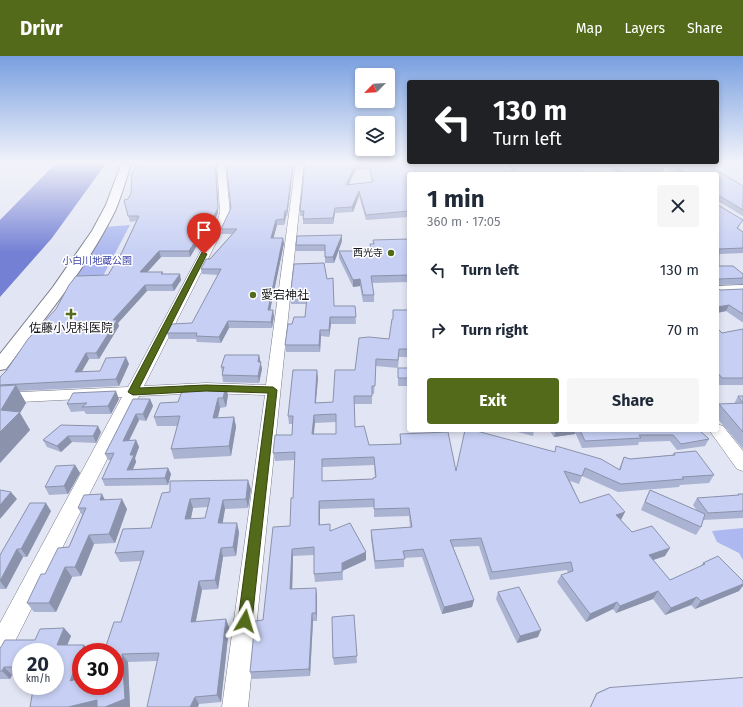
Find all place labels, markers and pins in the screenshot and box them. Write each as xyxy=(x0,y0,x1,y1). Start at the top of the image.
pin xyxy=(187,213,221,254)
place label: 西光寺 xyxy=(353,247,383,259)
marker: 西光寺 xyxy=(386,248,396,258)
place label: 愛宕神社 xyxy=(261,288,309,302)
marker: 愛宕神社 xyxy=(248,290,258,300)
marker: 佐藤小児科医院 xyxy=(65,308,77,320)
place label: 佐藤小児科医院 xyxy=(29,321,113,335)

